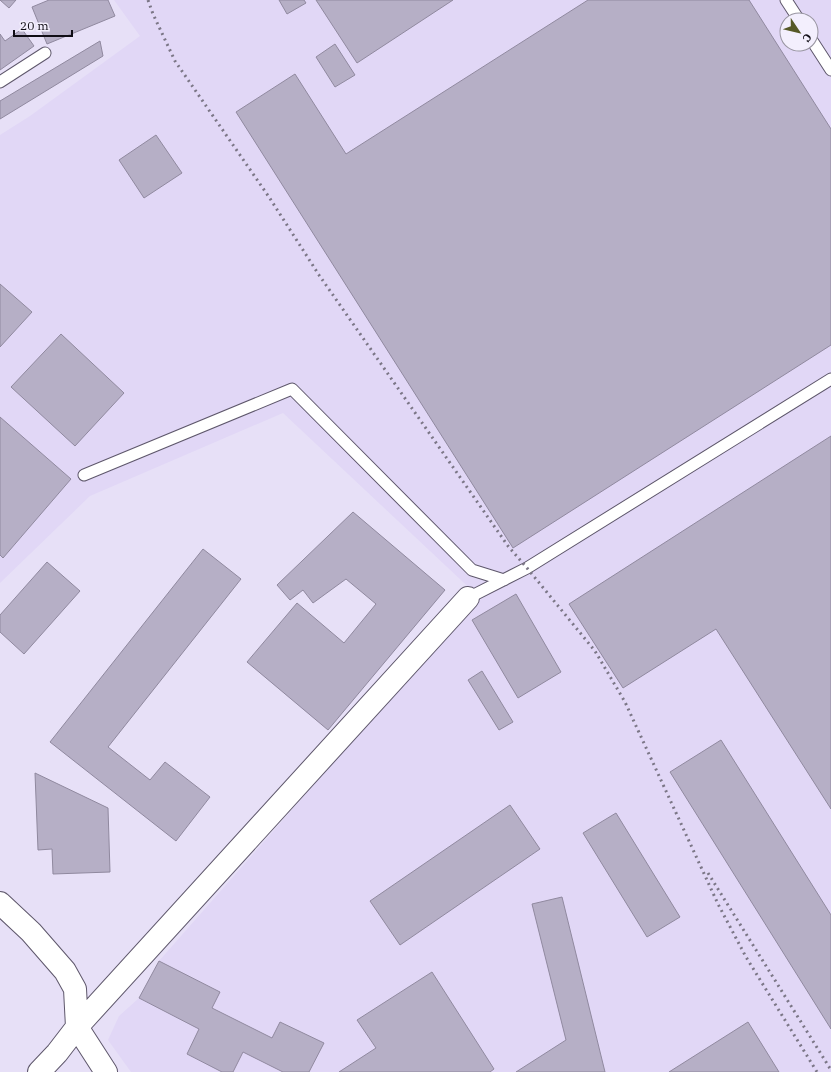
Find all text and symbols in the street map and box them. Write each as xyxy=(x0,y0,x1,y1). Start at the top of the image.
scale bar xyxy=(14,12,72,38)
north arrow xyxy=(779,12,819,52)
text: 20 m xyxy=(20,18,49,33)
text: С xyxy=(799,31,815,45)

